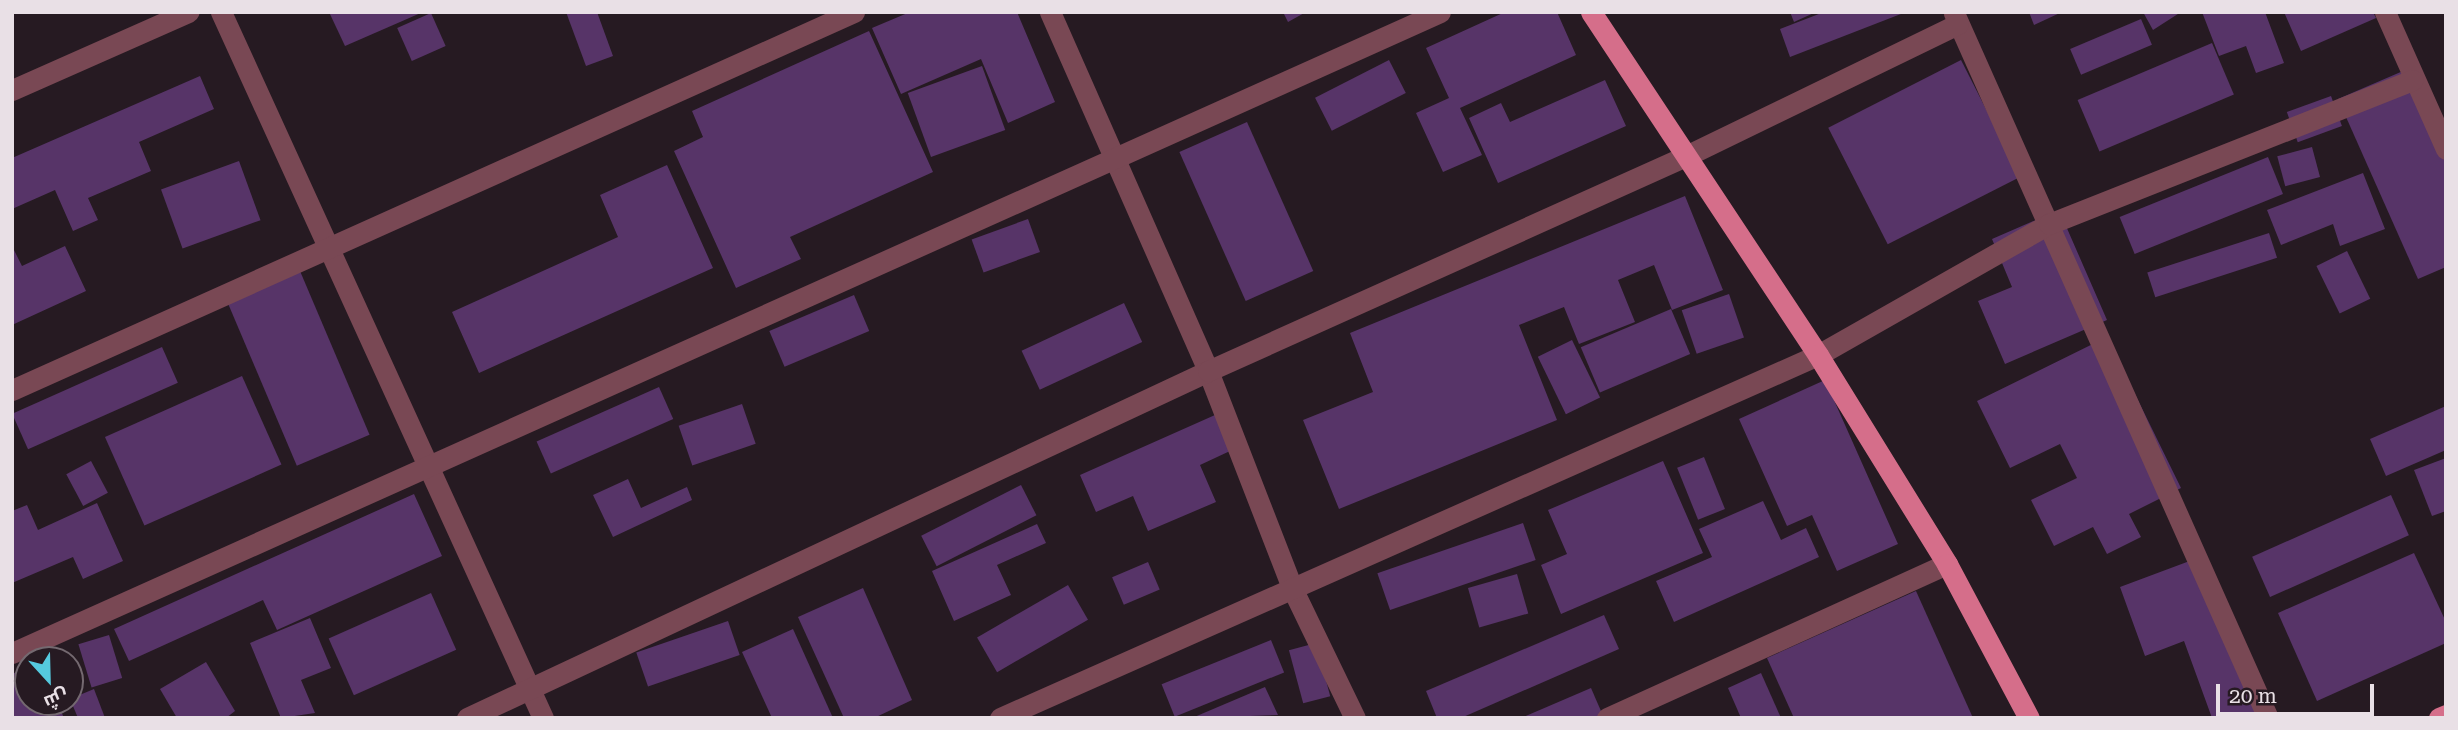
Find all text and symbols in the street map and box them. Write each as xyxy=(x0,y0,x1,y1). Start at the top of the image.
north arrow xyxy=(14,646,84,716)
scale bar xyxy=(2220,670,2378,714)
text: ش xyxy=(41,684,72,714)
text: 20 m xyxy=(2229,684,2277,708)

